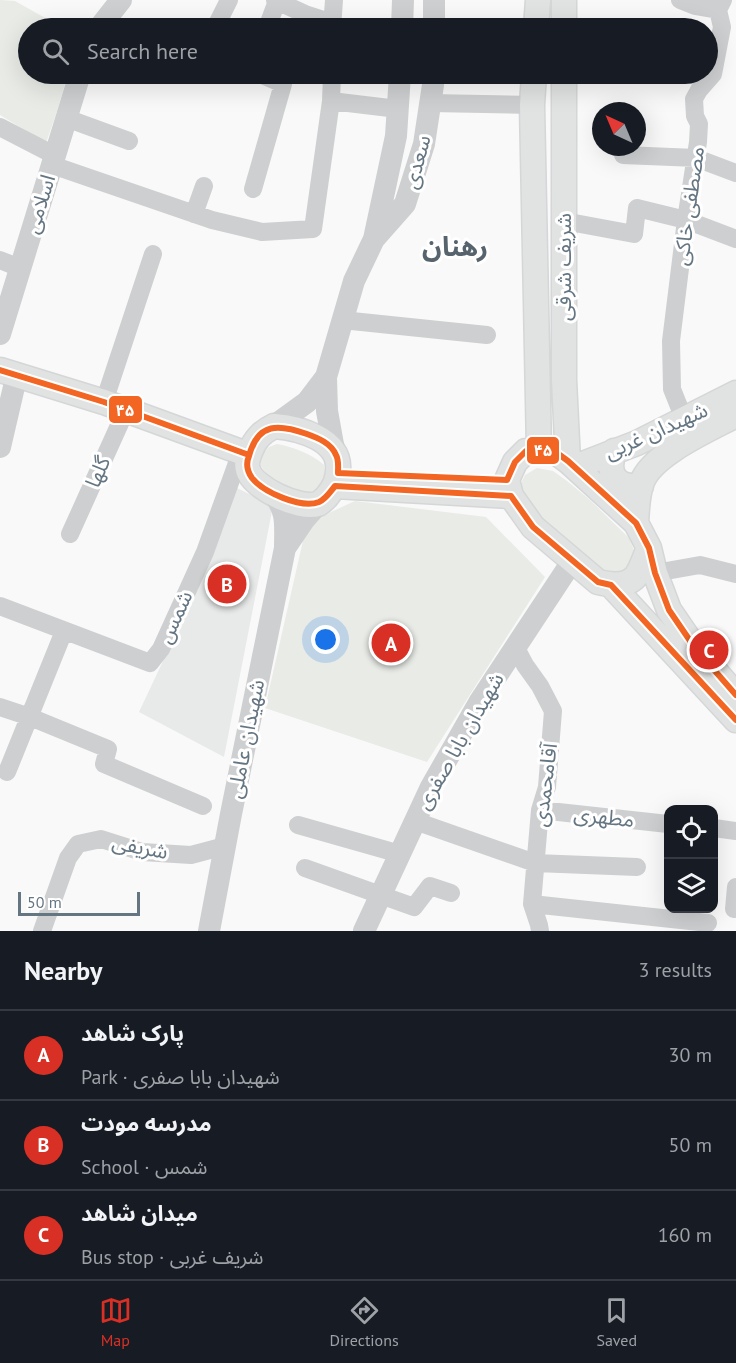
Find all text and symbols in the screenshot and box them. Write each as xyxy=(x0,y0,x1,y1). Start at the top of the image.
search box xyxy=(18,18,718,84)
icon: search xyxy=(39,35,72,68)
text: Search here xyxy=(87,37,198,65)
north arrow xyxy=(592,102,646,156)
street label: سعدی xyxy=(396,132,437,192)
street label: مصطفی خاکی xyxy=(667,145,710,267)
street label: اسلامی xyxy=(18,171,61,237)
street label: شریف شرقی xyxy=(550,213,577,321)
district label: رهنان xyxy=(422,229,488,263)
line badge: ۴۵ xyxy=(108,395,143,424)
street label: شهیدان غربی xyxy=(600,396,712,465)
text: ۴۵ xyxy=(116,400,134,420)
line badge: ۴۵ xyxy=(526,436,560,465)
text: ۴۵ xyxy=(534,440,552,460)
street label: گلها xyxy=(79,452,116,492)
pin: B xyxy=(208,562,246,606)
street label: شمس xyxy=(151,586,198,648)
pin: A xyxy=(372,620,410,666)
your location xyxy=(311,625,340,654)
pin: C xyxy=(690,628,728,672)
street label: شهیدان بابا صفری xyxy=(409,667,510,814)
street label: شهیدان عاملی xyxy=(221,677,270,801)
street label: آقامحمدی xyxy=(526,741,563,828)
street label: مطهری xyxy=(572,800,636,833)
map controls xyxy=(664,805,718,913)
button: locate xyxy=(664,805,718,859)
street label: شریفی xyxy=(110,828,170,865)
button: layers xyxy=(664,859,718,913)
scale bar xyxy=(18,889,140,916)
text: 50 m xyxy=(27,892,62,912)
text: Nearby xyxy=(24,954,102,987)
text: 3 results xyxy=(639,957,712,983)
text: پارک شاهد xyxy=(81,1019,184,1047)
text: A xyxy=(37,1042,50,1068)
text: 30 m xyxy=(669,1042,712,1068)
text: Park · شهیدان بابا صفری xyxy=(81,1064,280,1090)
text: مدرسه مودت xyxy=(81,1109,212,1137)
text: B xyxy=(38,1132,49,1158)
text: 50 m xyxy=(669,1132,712,1158)
text: School · شمس xyxy=(81,1154,208,1180)
text: میدان شاهد xyxy=(81,1199,198,1227)
text: C xyxy=(38,1222,49,1248)
text: 160 m xyxy=(658,1222,712,1248)
text: Bus stop · شریف غربی xyxy=(81,1244,264,1270)
tab: Map xyxy=(99,1294,132,1350)
tab: Directions xyxy=(330,1294,399,1350)
tab: Saved xyxy=(596,1294,637,1350)

